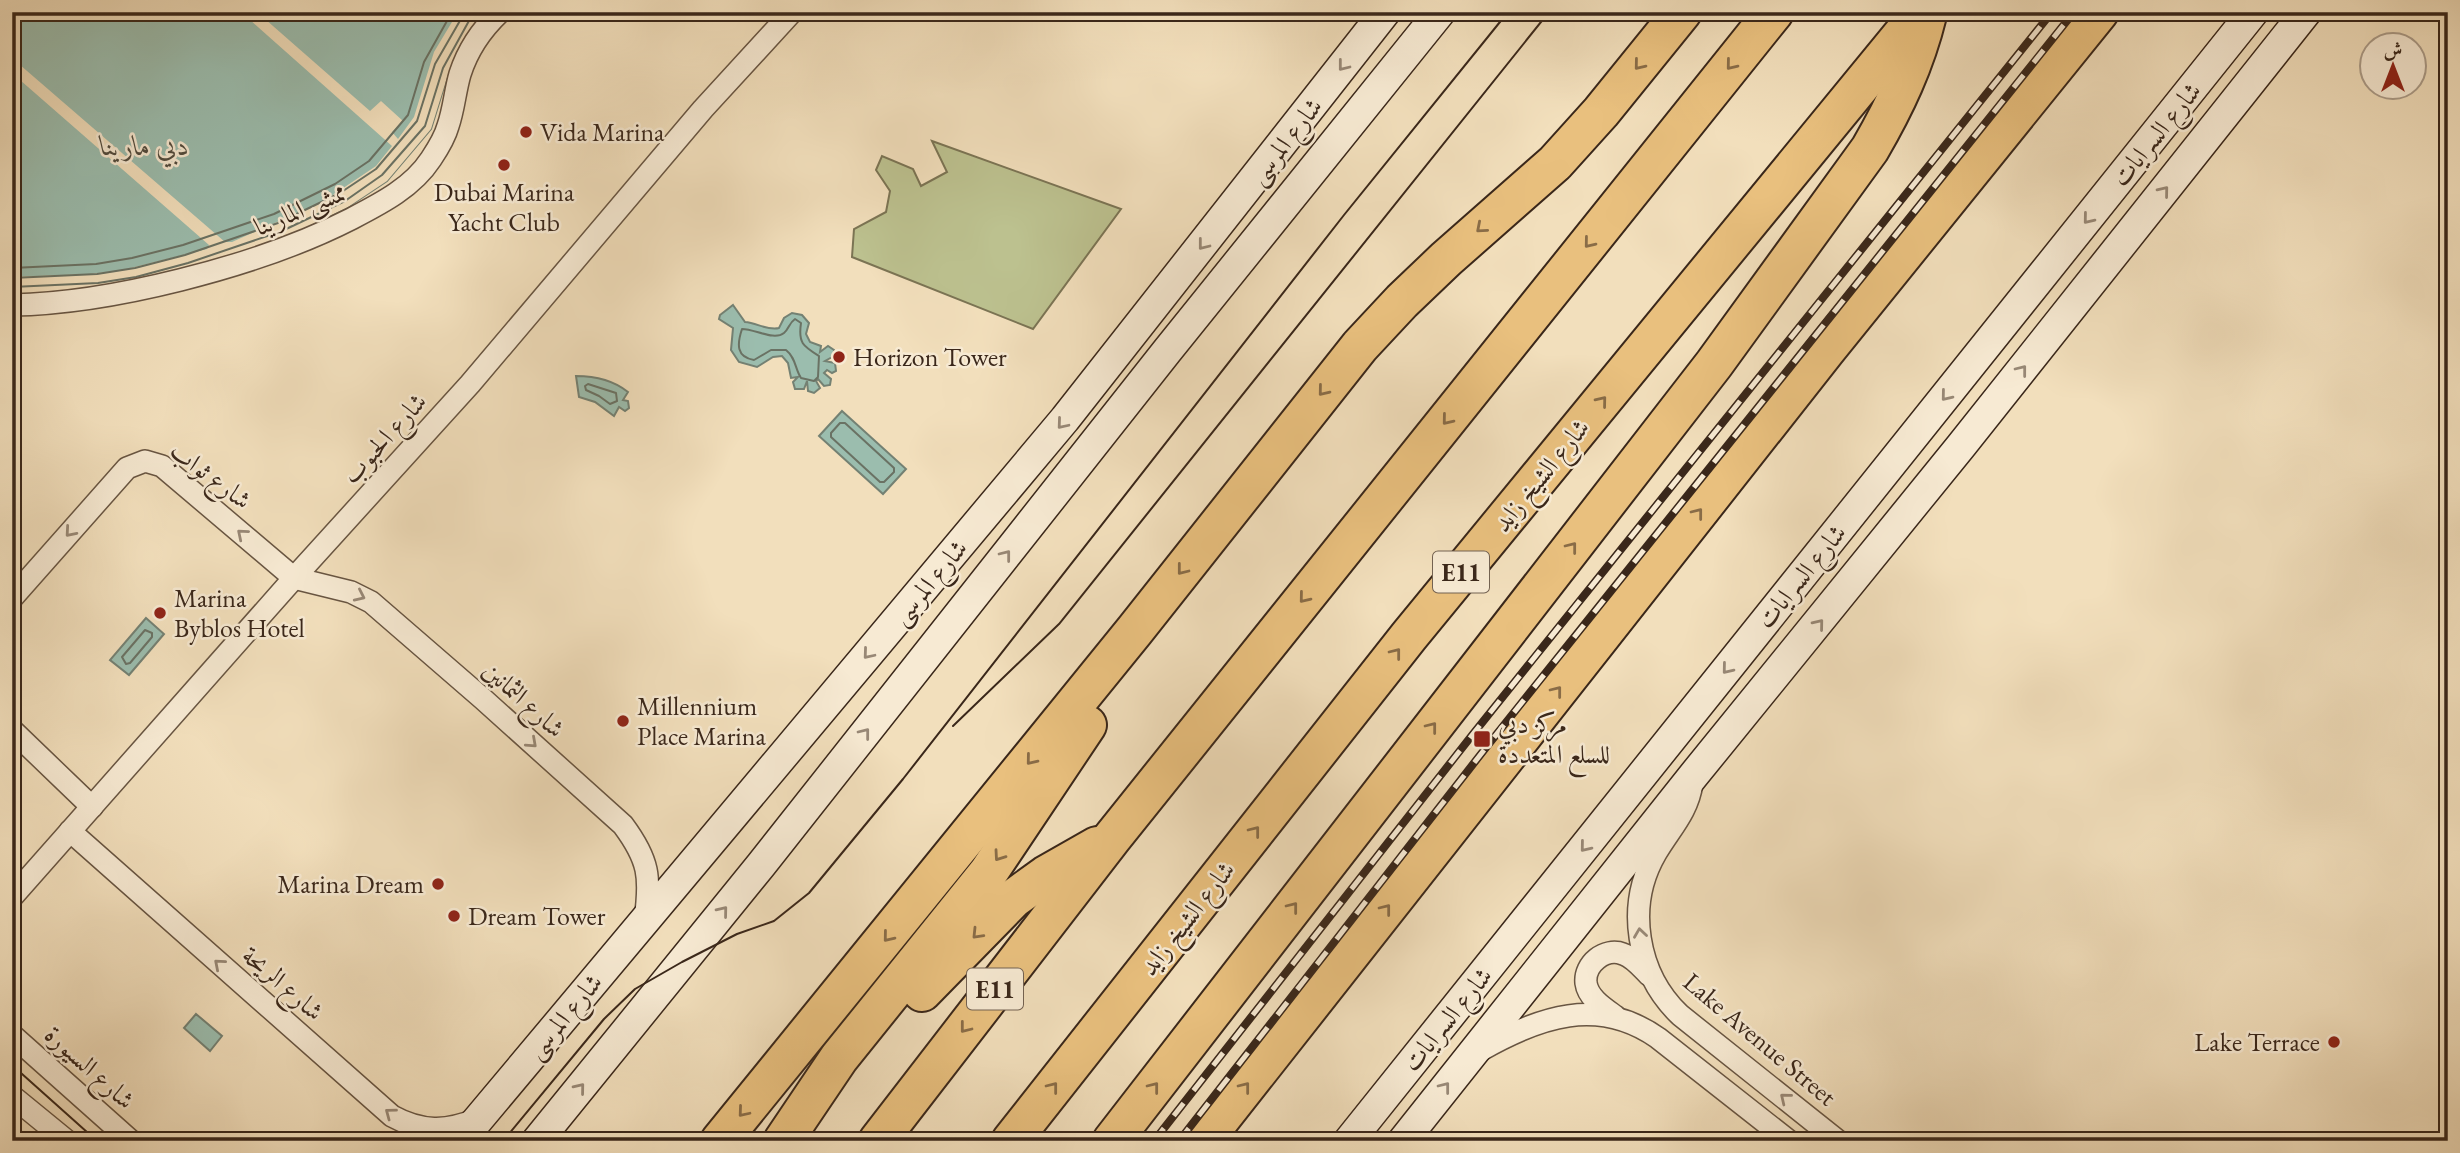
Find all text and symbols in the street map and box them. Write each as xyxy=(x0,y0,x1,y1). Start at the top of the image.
north arrow xyxy=(2358,32,2428,102)
text: ش xyxy=(2384,37,2402,62)
one-way arrow xyxy=(1635,57,1647,70)
one-way arrow xyxy=(1727,58,1740,70)
one-way arrow xyxy=(1339,59,1352,71)
street label: شارع السرايات xyxy=(2103,75,2213,197)
street label: شارع المرسى xyxy=(1240,90,1334,195)
place label: Vida Marina xyxy=(540,115,665,149)
marker: Vida Marina xyxy=(518,124,534,140)
water label: دبي مارينا xyxy=(98,127,189,168)
marker: Dubai Marina Yacht Club xyxy=(496,157,512,173)
street label: ممشى المارينا xyxy=(249,174,352,245)
place label: Dubai Marina Yacht Club xyxy=(434,175,575,239)
one-way arrow xyxy=(2155,187,2168,199)
one-way arrow xyxy=(2084,210,2096,223)
one-way arrow xyxy=(1476,220,1489,233)
one-way arrow xyxy=(1585,235,1597,248)
one-way arrow xyxy=(1199,237,1211,250)
place label: Horizon Tower xyxy=(853,340,1007,374)
marker: Horizon Tower xyxy=(831,349,847,365)
one-way arrow xyxy=(2014,365,2027,377)
one-way arrow xyxy=(1319,383,1331,396)
street label: شارع الحبوب xyxy=(334,385,438,494)
one-way arrow xyxy=(1941,389,1954,401)
one-way arrow xyxy=(1594,396,1606,409)
street label: شارع الشيخ زايد xyxy=(1485,411,1603,543)
one-way arrow xyxy=(1442,413,1455,425)
one-way arrow xyxy=(1057,416,1070,428)
street label: شارع ثواب xyxy=(160,433,259,521)
one-way arrow xyxy=(1690,508,1703,520)
street label: شارع السرايات xyxy=(1748,517,1858,639)
one-way arrow xyxy=(66,524,79,537)
one-way arrow xyxy=(237,530,250,542)
street label: شارع المرسى xyxy=(883,532,979,635)
one-way arrow xyxy=(1563,542,1576,555)
one-way arrow xyxy=(998,550,1011,562)
road number: E11 xyxy=(1433,552,1489,592)
one-way arrow xyxy=(1178,563,1191,575)
place label: Marina Byblos Hotel xyxy=(174,581,305,645)
one-way arrow xyxy=(353,588,365,602)
one-way arrow xyxy=(1300,590,1313,602)
marker: Marina Byblos Hotel xyxy=(152,605,168,621)
one-way arrow xyxy=(1810,619,1823,631)
one-way arrow xyxy=(864,646,876,659)
one-way arrow xyxy=(1387,648,1400,660)
street label: شارع الثمانين xyxy=(472,653,572,749)
one-way arrow xyxy=(1722,662,1735,674)
one-way arrow xyxy=(1549,687,1562,699)
place label: Millennium Place Marina xyxy=(637,689,766,753)
place label: مركز دبي للسلع المتعددة xyxy=(1498,707,1610,778)
marker: Millennium Place Marina xyxy=(615,713,631,729)
one-way arrow xyxy=(1424,722,1437,735)
one-way arrow xyxy=(857,729,870,741)
marker: مركز دبي للسلع المتعددة xyxy=(1472,729,1492,749)
one-way arrow xyxy=(524,735,537,748)
one-way arrow xyxy=(1026,752,1039,764)
one-way arrow xyxy=(1246,827,1259,839)
one-way arrow xyxy=(1580,839,1593,851)
one-way arrow xyxy=(995,848,1007,861)
street label: شارع الشيخ زايد xyxy=(1132,854,1248,987)
place label: Marina Dream xyxy=(277,867,424,901)
marker: Marina Dream xyxy=(430,876,446,892)
place label: Dream Tower xyxy=(468,899,606,933)
one-way arrow xyxy=(1285,902,1298,915)
one-way arrow xyxy=(1378,904,1391,916)
one-way arrow xyxy=(715,907,728,919)
marker: Dream Tower xyxy=(446,908,462,924)
one-way arrow xyxy=(973,926,986,939)
one-way arrow xyxy=(1633,927,1648,939)
one-way arrow xyxy=(883,929,896,941)
street label: شارع الريحة xyxy=(232,938,331,1032)
one-way arrow xyxy=(214,960,227,972)
street label: شارع السرايات xyxy=(1394,960,1504,1082)
street label: Lake Avenue Street xyxy=(1676,965,1844,1113)
street label: شارع المرسى xyxy=(518,966,614,1069)
road number: E11 xyxy=(967,968,1023,1009)
street label: شارع السيورة xyxy=(34,1017,142,1120)
one-way arrow xyxy=(961,1020,974,1032)
place label: Lake Terrace xyxy=(2194,1025,2320,1059)
marker: Lake Terrace xyxy=(2326,1034,2342,1050)
one-way arrow xyxy=(1145,1082,1158,1094)
one-way arrow xyxy=(1437,1082,1450,1095)
one-way arrow xyxy=(572,1083,584,1096)
one-way arrow xyxy=(1045,1083,1058,1095)
one-way arrow xyxy=(1237,1083,1250,1095)
one-way arrow xyxy=(1780,1094,1793,1107)
one-way arrow xyxy=(739,1104,751,1117)
one-way arrow xyxy=(386,1108,398,1121)

